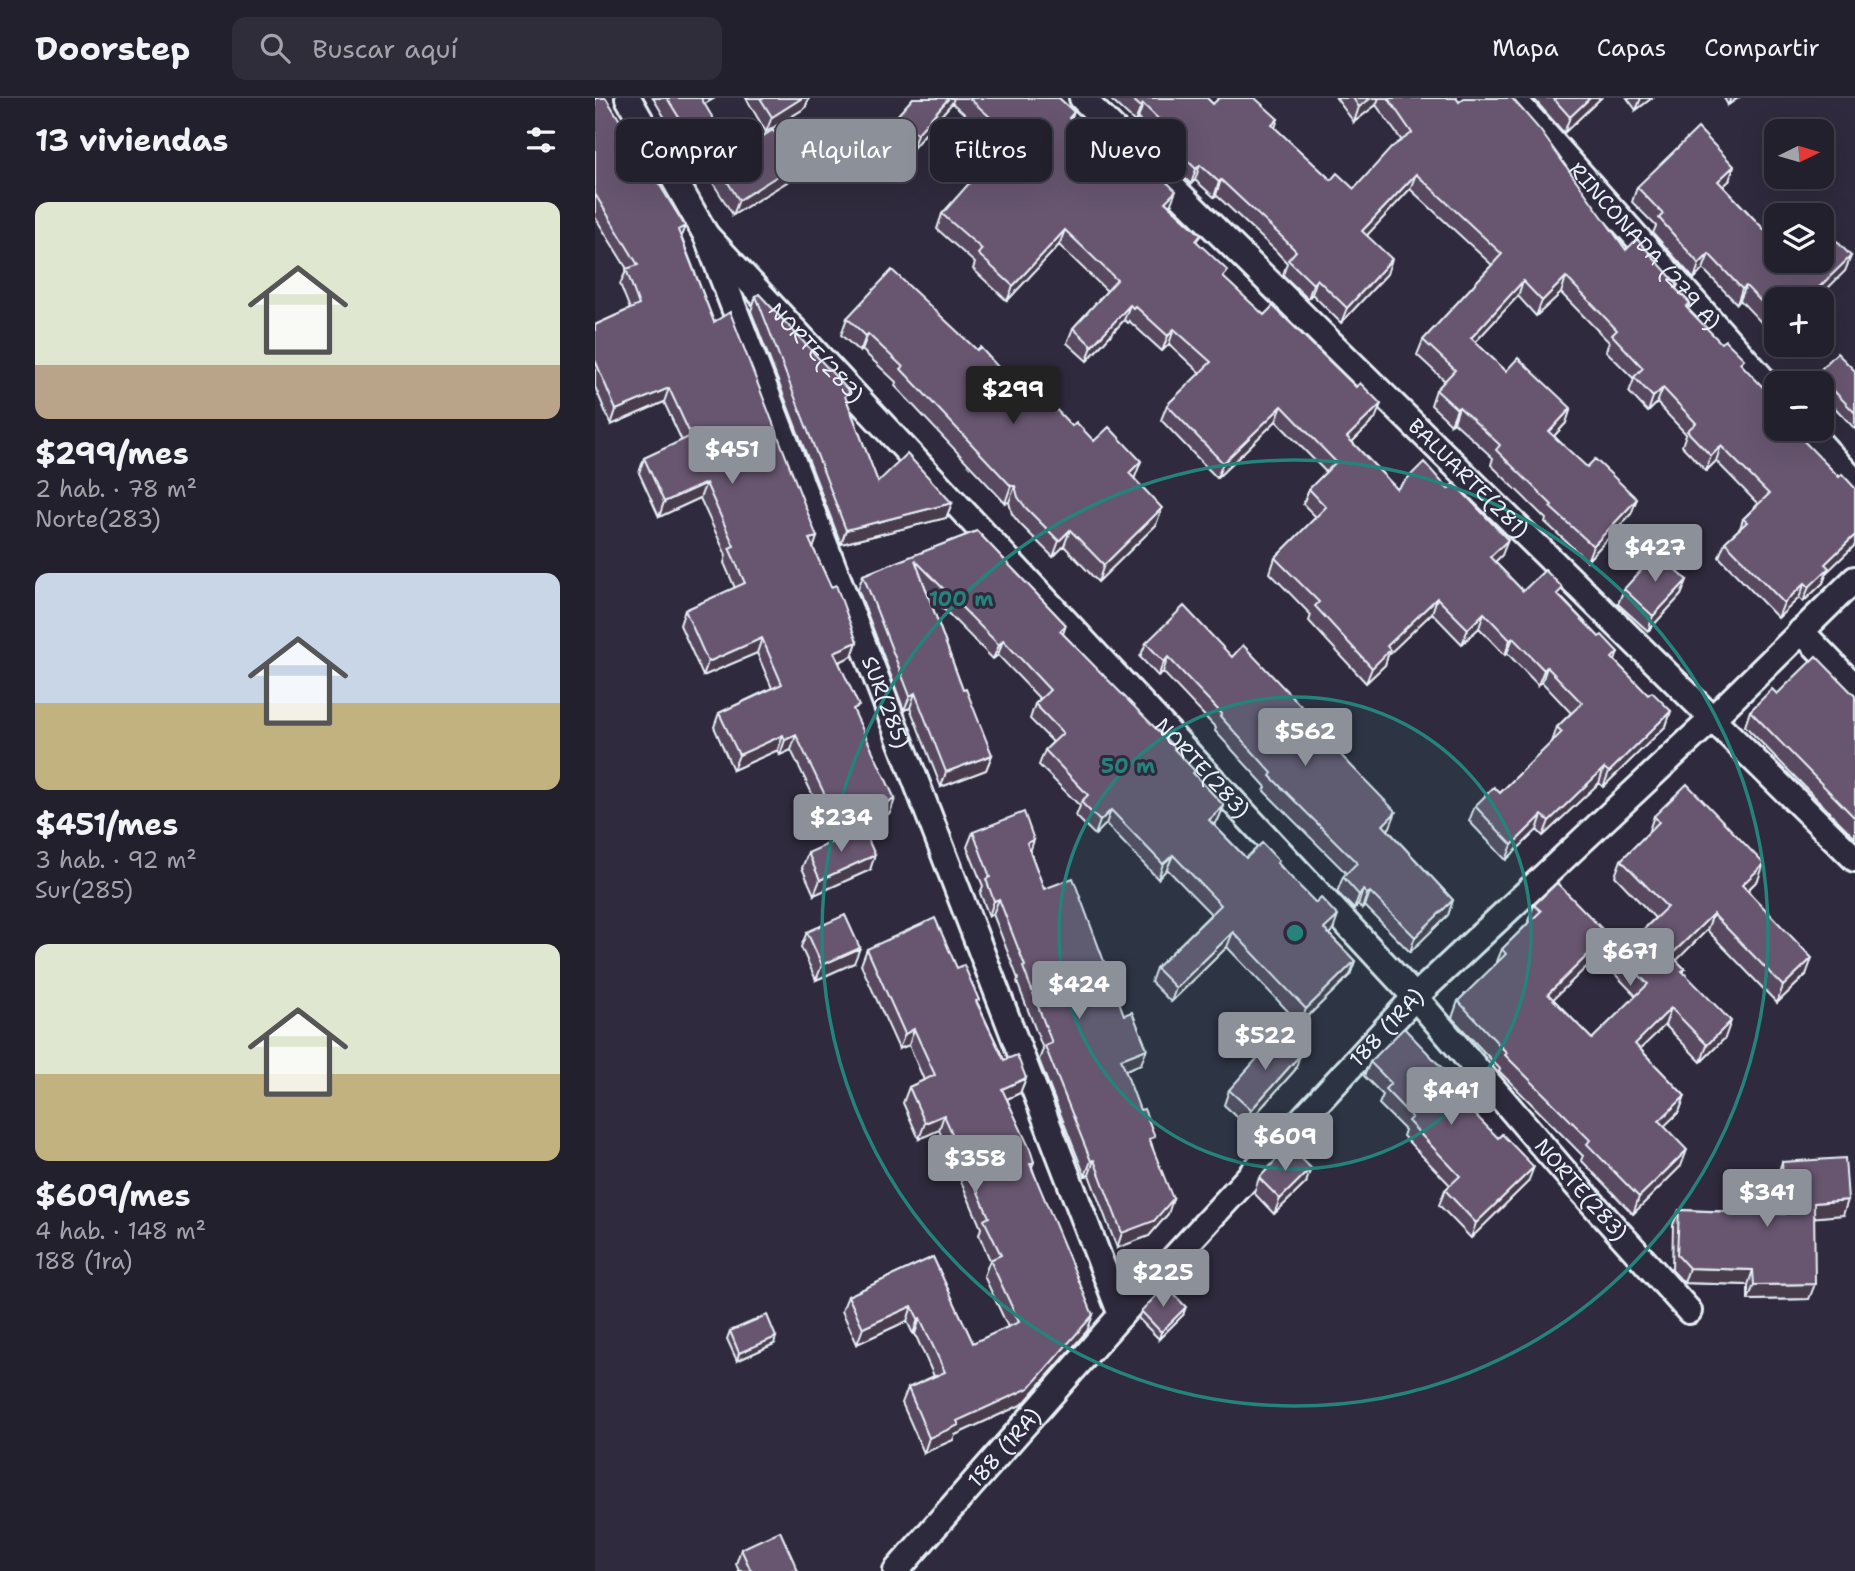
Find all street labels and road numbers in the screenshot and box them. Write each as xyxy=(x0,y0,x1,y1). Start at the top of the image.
street label: RINCONADA (279 A) xyxy=(1563,156,1726,336)
street label: NORTE(283) xyxy=(762,297,869,409)
street label: BALUARTE(281) xyxy=(1402,412,1535,544)
street label: SUR(285) xyxy=(855,652,916,752)
street label: NORTE(283) xyxy=(1148,712,1256,824)
street label: 188 (1RA) xyxy=(1343,982,1430,1073)
street label: NORTE(283) xyxy=(1528,1133,1633,1247)
street label: 188 (1RA) xyxy=(962,1402,1047,1494)

